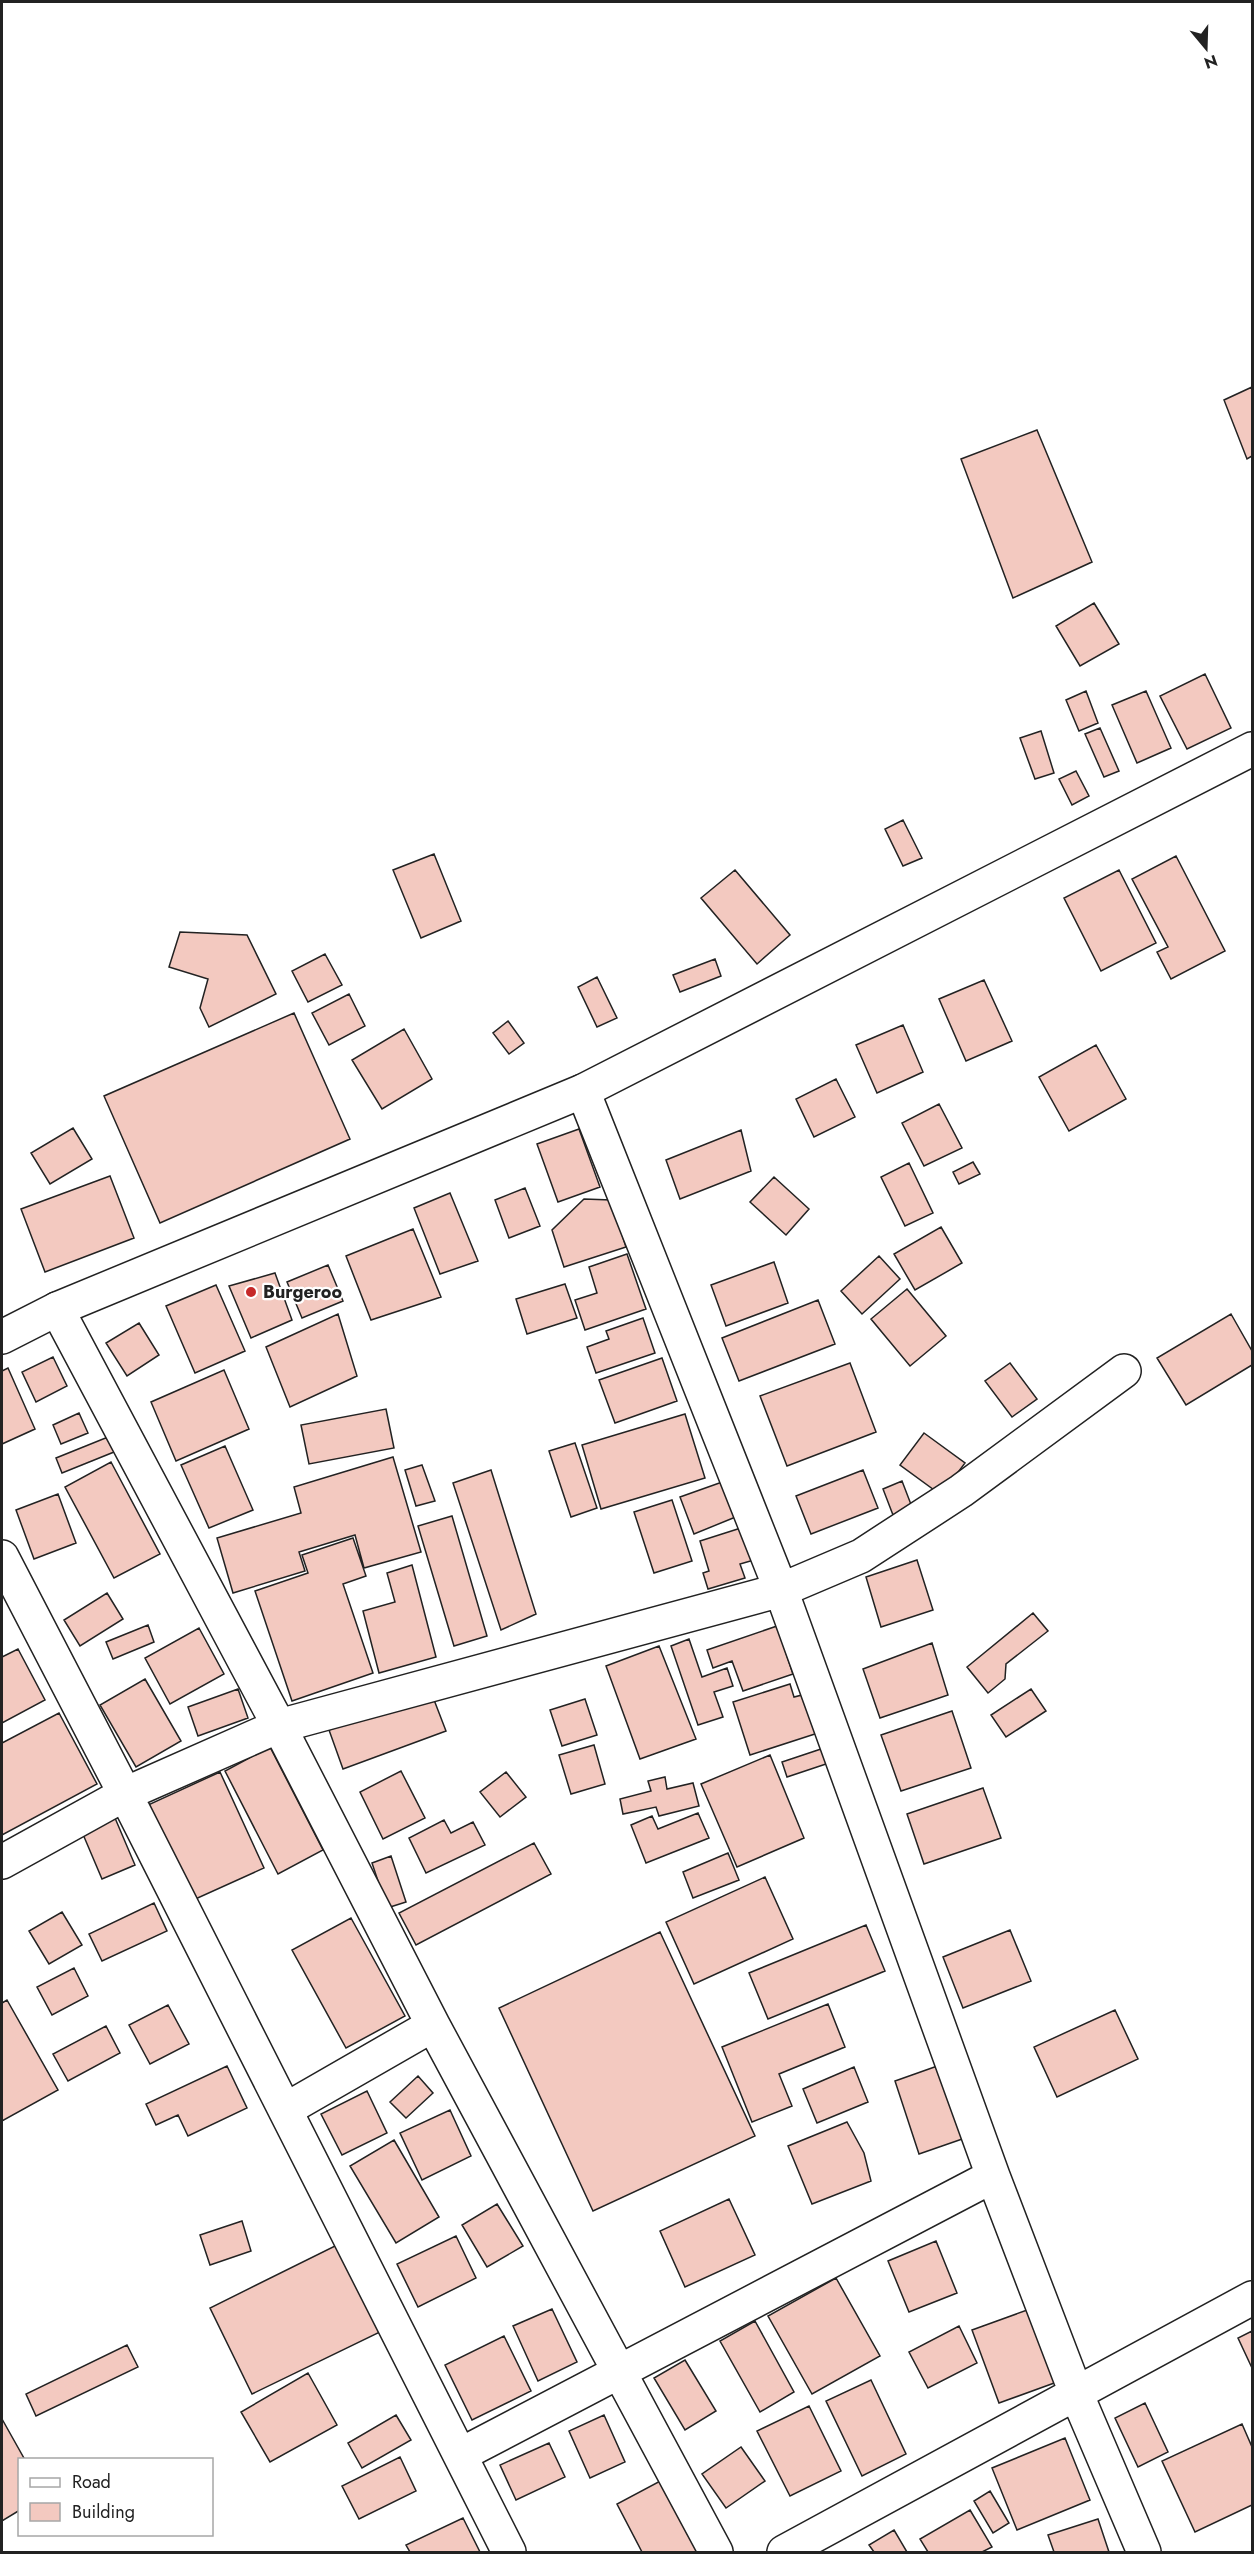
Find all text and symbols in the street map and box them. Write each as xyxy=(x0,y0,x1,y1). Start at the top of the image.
north arrow xyxy=(1176,18,1236,78)
text: N xyxy=(1201,49,1220,75)
place label: Burgeroo xyxy=(263,1279,342,1305)
marker: Burgeroo xyxy=(244,1285,258,1299)
legend xyxy=(18,2458,213,2536)
text: Road xyxy=(72,2469,111,2495)
text: Building xyxy=(72,2499,135,2525)

